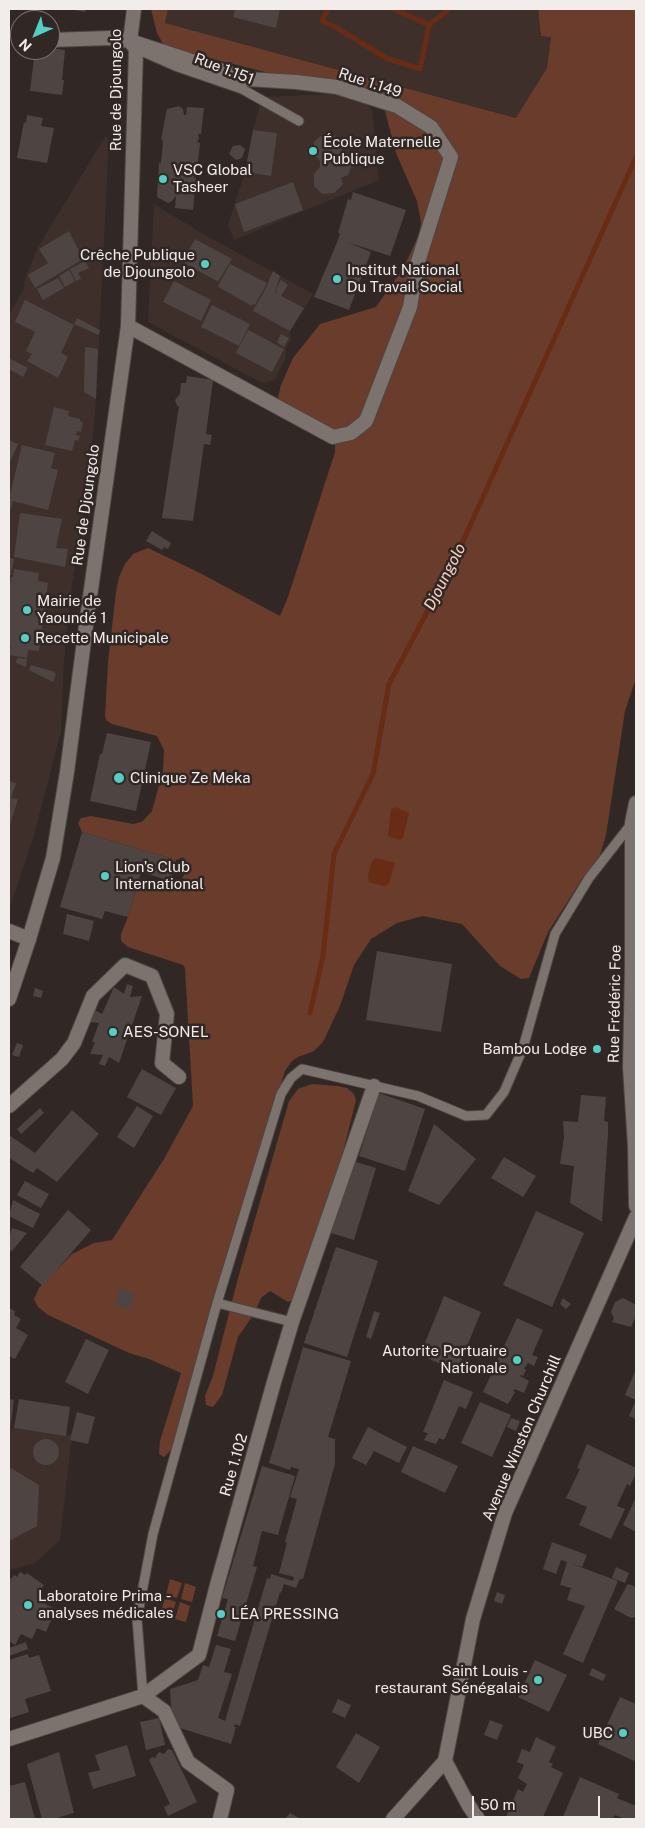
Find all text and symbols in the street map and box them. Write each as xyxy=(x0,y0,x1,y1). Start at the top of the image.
north arrow xyxy=(10,10,60,60)
street label: Rue de Djoungolo xyxy=(107,29,125,151)
text: N xyxy=(16,36,35,55)
street label: Rue 1.151 xyxy=(192,49,256,89)
street label: Rue 1.149 xyxy=(336,64,404,102)
place label: École Maternelle Publique xyxy=(323,133,440,168)
marker: École Maternelle Publique xyxy=(307,145,319,157)
place label: VSC Global Tasheer xyxy=(173,161,252,196)
marker: VSC Global Tasheer xyxy=(157,173,169,185)
place label: Crêche Publique de Djoungolo xyxy=(80,246,195,281)
marker: Crêche Publique de Djoungolo xyxy=(199,258,211,270)
place label: Institut National Du Travail Social xyxy=(347,261,463,296)
marker: Institut National Du Travail Social xyxy=(331,273,343,285)
street label: Rue de Djoungolo xyxy=(69,443,103,567)
water label: Djoungolo xyxy=(420,540,470,614)
place label: Mairie de Yaoundé 1 xyxy=(37,592,107,627)
marker: Mairie de Yaoundé 1 xyxy=(21,604,33,616)
place label: Recette Municipale xyxy=(35,629,169,647)
marker: Recette Municipale xyxy=(19,632,31,644)
place label: Clinique Ze Meka xyxy=(130,769,250,787)
marker: Clinique Ze Meka xyxy=(112,771,126,785)
place label: Lion's Club International xyxy=(115,858,204,893)
marker: Lion's Club International xyxy=(99,870,111,882)
street label: Rue Frédéric Foe xyxy=(605,945,625,1063)
place label: AES-SONEL xyxy=(123,1023,209,1041)
marker: AES-SONEL xyxy=(107,1026,119,1038)
place label: Bambou Lodge xyxy=(483,1040,587,1058)
marker: Bambou Lodge xyxy=(591,1043,603,1055)
place label: Autorite Portuaire Nationale xyxy=(382,1342,507,1377)
street label: Avenue Winston Churchill xyxy=(479,1352,565,1524)
marker: Autorite Portuaire Nationale xyxy=(511,1354,523,1366)
street label: Rue 1.102 xyxy=(216,1431,252,1499)
place label: Laboratoire Prima - analyses médicales xyxy=(38,1587,173,1622)
marker: Laboratoire Prima - analyses médicales xyxy=(22,1599,34,1611)
place label: LÉA PRESSING xyxy=(231,1605,339,1623)
marker: LÉA PRESSING xyxy=(215,1608,227,1620)
place label: Saint Louis - restaurant Sénégalais xyxy=(375,1662,528,1697)
marker: Saint Louis - restaurant Sénégalais xyxy=(532,1674,544,1686)
place label: UBC xyxy=(582,1724,613,1742)
marker: UBC xyxy=(617,1727,629,1739)
scale bar xyxy=(475,1786,602,1818)
text: 50 m xyxy=(480,1796,515,1813)

